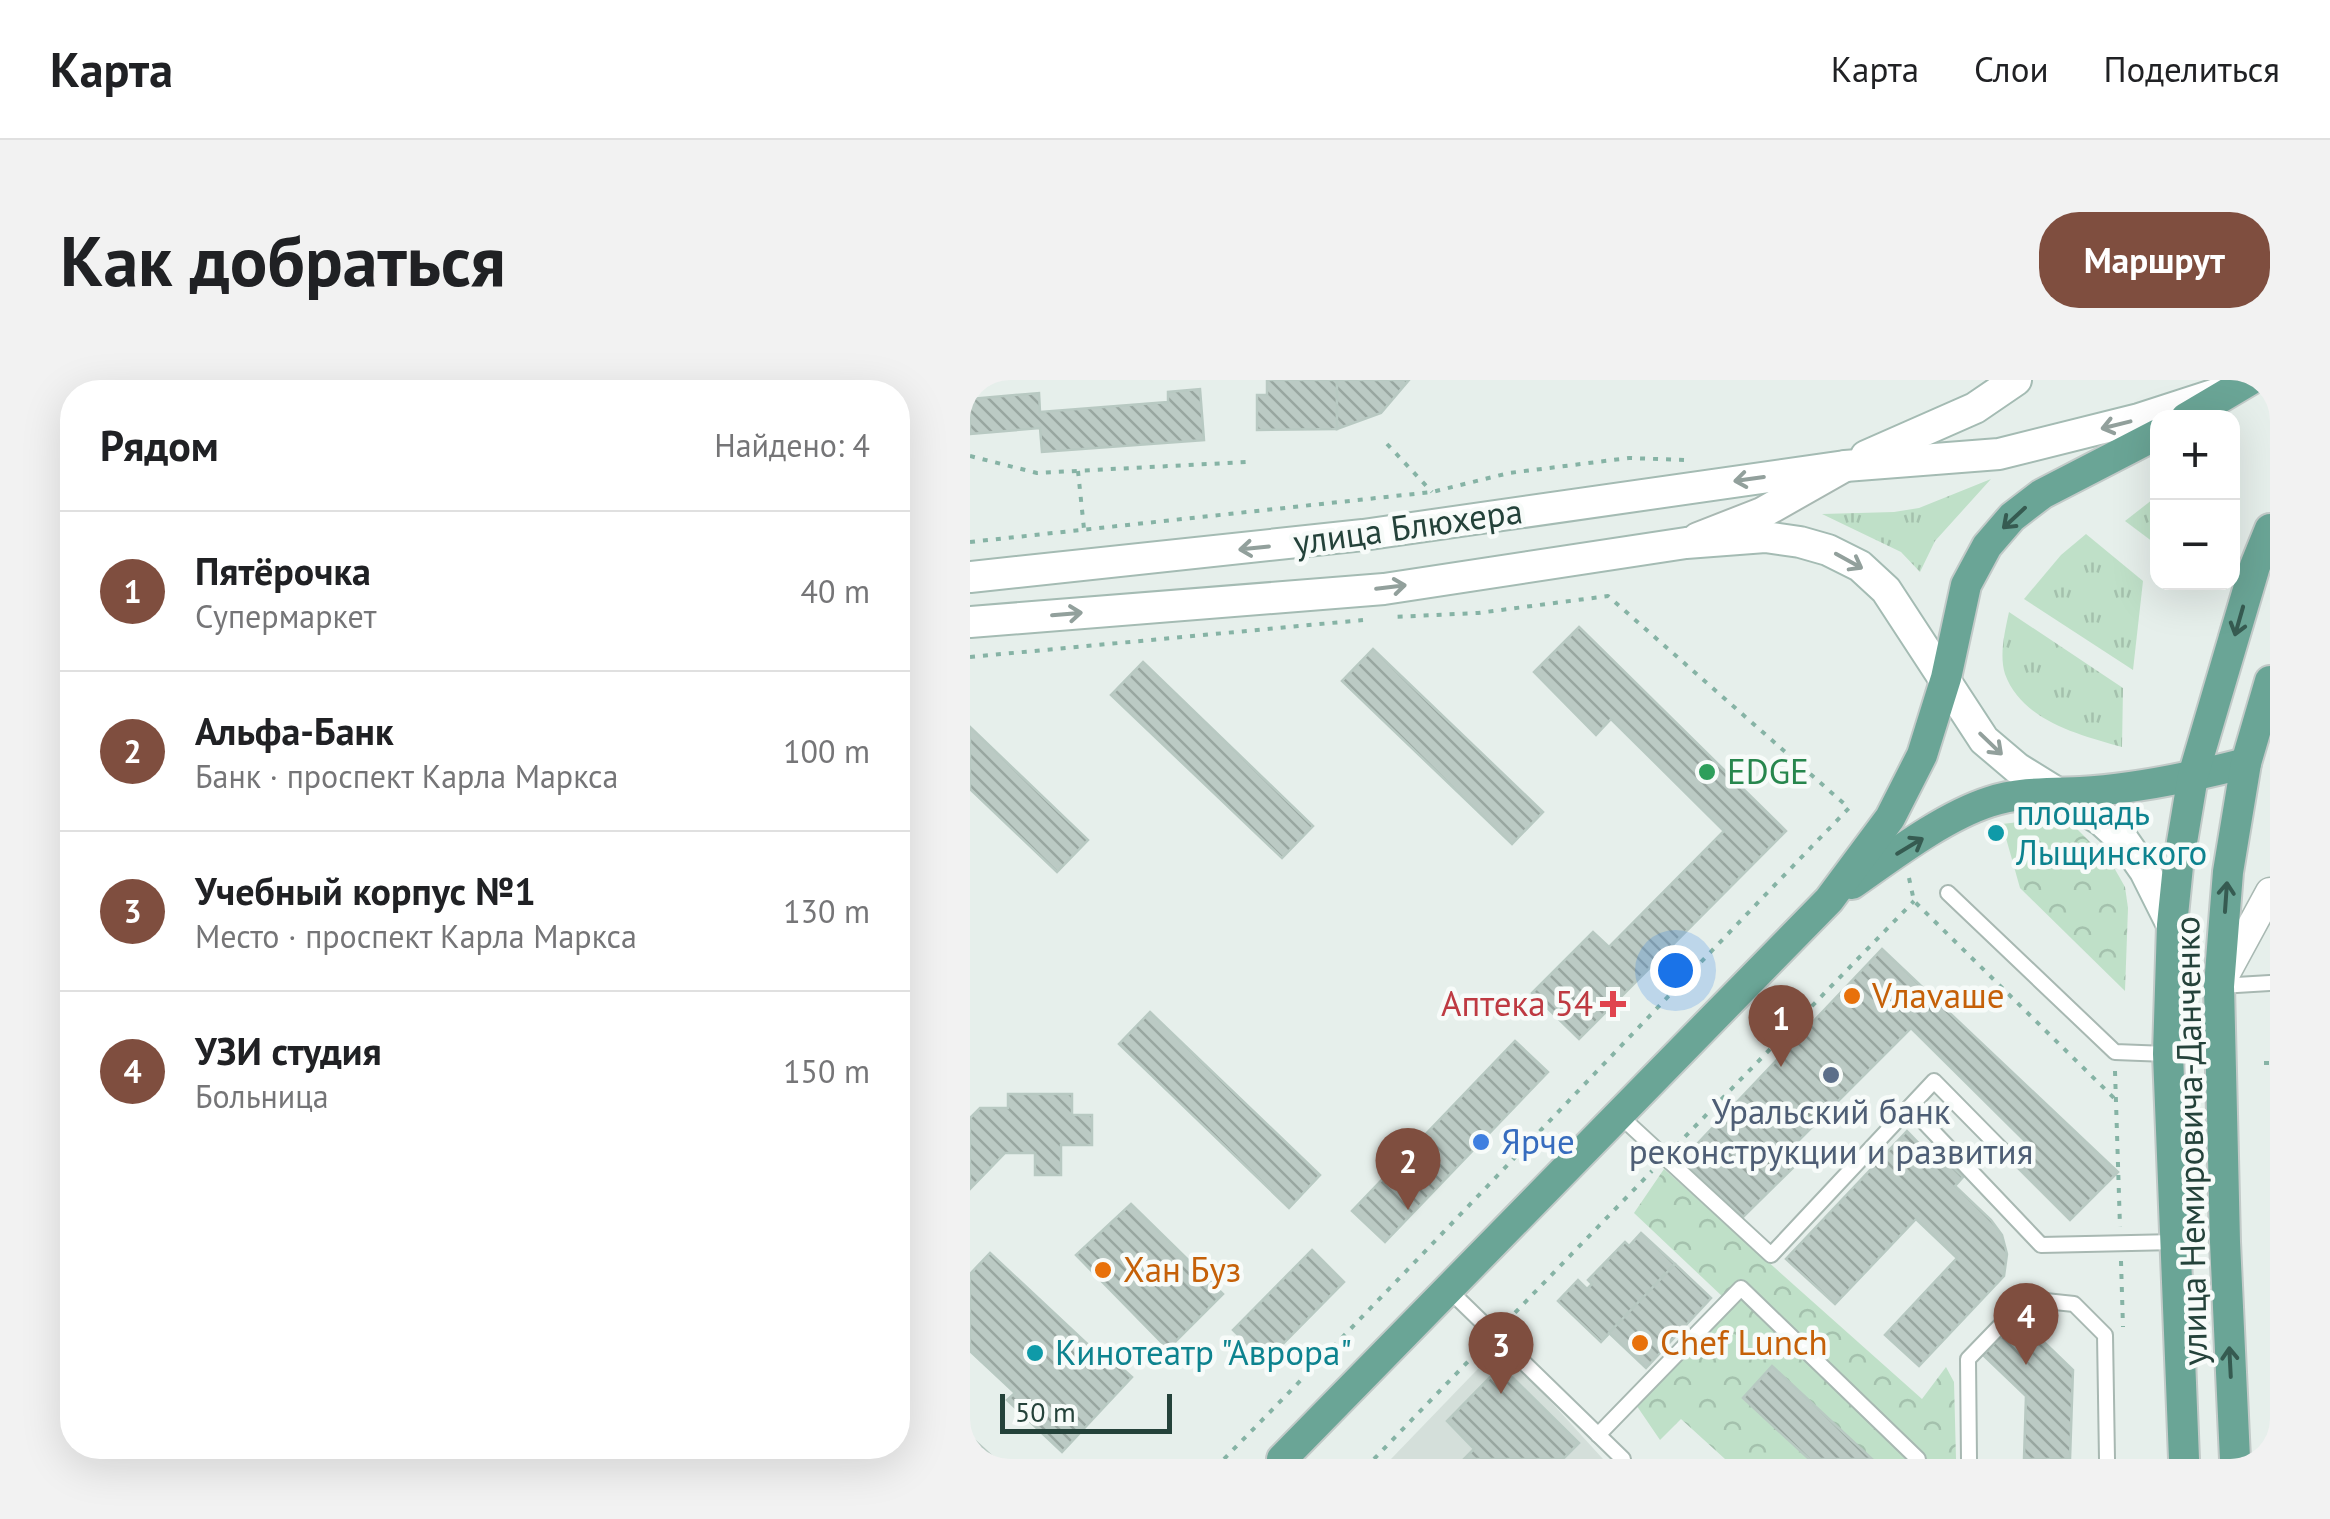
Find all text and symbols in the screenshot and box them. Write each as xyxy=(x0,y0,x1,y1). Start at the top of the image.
text: Карта xyxy=(50,38,173,100)
text: Карта xyxy=(1831,46,1919,92)
text: Слои xyxy=(1974,46,2049,92)
text: Поделиться xyxy=(2104,46,2280,92)
button: Маршрут xyxy=(2039,212,2270,308)
text: Как добраться xyxy=(60,215,506,305)
map controls xyxy=(2150,410,2240,590)
button: + xyxy=(2150,410,2240,500)
one-way arrow xyxy=(2101,416,2132,435)
text: Рядом xyxy=(100,418,219,473)
text: Найдено: 4 xyxy=(714,424,870,466)
one-way arrow xyxy=(1733,471,1766,489)
street label: улица Блюхера xyxy=(1290,487,1525,565)
button: − xyxy=(2150,500,2240,590)
one-way arrow xyxy=(2002,506,2026,530)
one-way arrow xyxy=(1238,539,1270,558)
text: Пятёрочка xyxy=(195,546,371,595)
one-way arrow xyxy=(1834,552,1863,572)
text: 1 xyxy=(123,570,142,612)
text: 40 m xyxy=(801,570,870,612)
one-way arrow xyxy=(1374,578,1407,596)
text: Супермаркет xyxy=(195,595,376,637)
one-way arrow xyxy=(1051,604,1083,623)
one-way arrow xyxy=(2229,605,2247,636)
text: Альфа-Банк xyxy=(195,706,393,755)
text: 2 xyxy=(123,730,142,772)
text: 100 m xyxy=(783,730,870,772)
one-way arrow xyxy=(1979,732,2003,756)
place label: EDGE xyxy=(1727,748,1809,794)
text: Банк · проспект Карла Маркса xyxy=(195,755,618,797)
marker: EDGE xyxy=(1696,761,1718,783)
place label: площадь Лыщинского xyxy=(2015,789,2207,875)
marker: площадь Лыщинского xyxy=(1985,822,2007,844)
one-way arrow xyxy=(1895,836,1924,856)
text: Учебный корпус №1 xyxy=(195,866,536,915)
one-way arrow xyxy=(2217,881,2236,914)
text: 3 xyxy=(123,890,142,932)
text: 130 m xyxy=(783,890,870,932)
text: Место · проспект Карла Маркса xyxy=(195,915,637,957)
street label: улица Немировича-Данченко xyxy=(2163,916,2217,1366)
your location xyxy=(1650,945,1701,996)
place label: Vлаvаше xyxy=(1871,972,2005,1018)
place label: Аптека 54 xyxy=(1441,980,1593,1026)
pin: 1 xyxy=(1748,984,1814,1067)
marker: Vлаvаше xyxy=(1841,985,1863,1007)
marker: Аптека 54 xyxy=(1602,993,1624,1015)
text: УЗИ студия xyxy=(195,1026,382,1075)
text: 4 xyxy=(123,1050,142,1092)
text: 150 m xyxy=(783,1050,870,1092)
marker: Уральский банк реконструкции и развития xyxy=(1820,1064,1842,1086)
text: Больница xyxy=(195,1075,329,1117)
place label: Уральский банк реконструкции и развития xyxy=(1629,1088,2033,1174)
place label: Ярче xyxy=(1501,1118,1575,1164)
pin: 2 xyxy=(1376,1128,1440,1210)
marker: Ярче xyxy=(1470,1131,1492,1153)
place label: Хан Буз xyxy=(1123,1246,1241,1292)
marker: Хан Буз xyxy=(1092,1259,1114,1281)
pin: 4 xyxy=(1994,1282,2058,1365)
pin: 3 xyxy=(1468,1312,1534,1394)
place label: Chef Lunch xyxy=(1660,1319,1828,1365)
place label: Кинотеатр "Аврора" xyxy=(1055,1329,1352,1375)
marker: Chef Lunch xyxy=(1629,1332,1651,1354)
marker: Кинотеатр "Аврора" xyxy=(1024,1342,1046,1364)
one-way arrow xyxy=(2220,1346,2239,1378)
scale bar xyxy=(1000,1389,1172,1434)
text: 50 m xyxy=(1015,1393,1076,1430)

